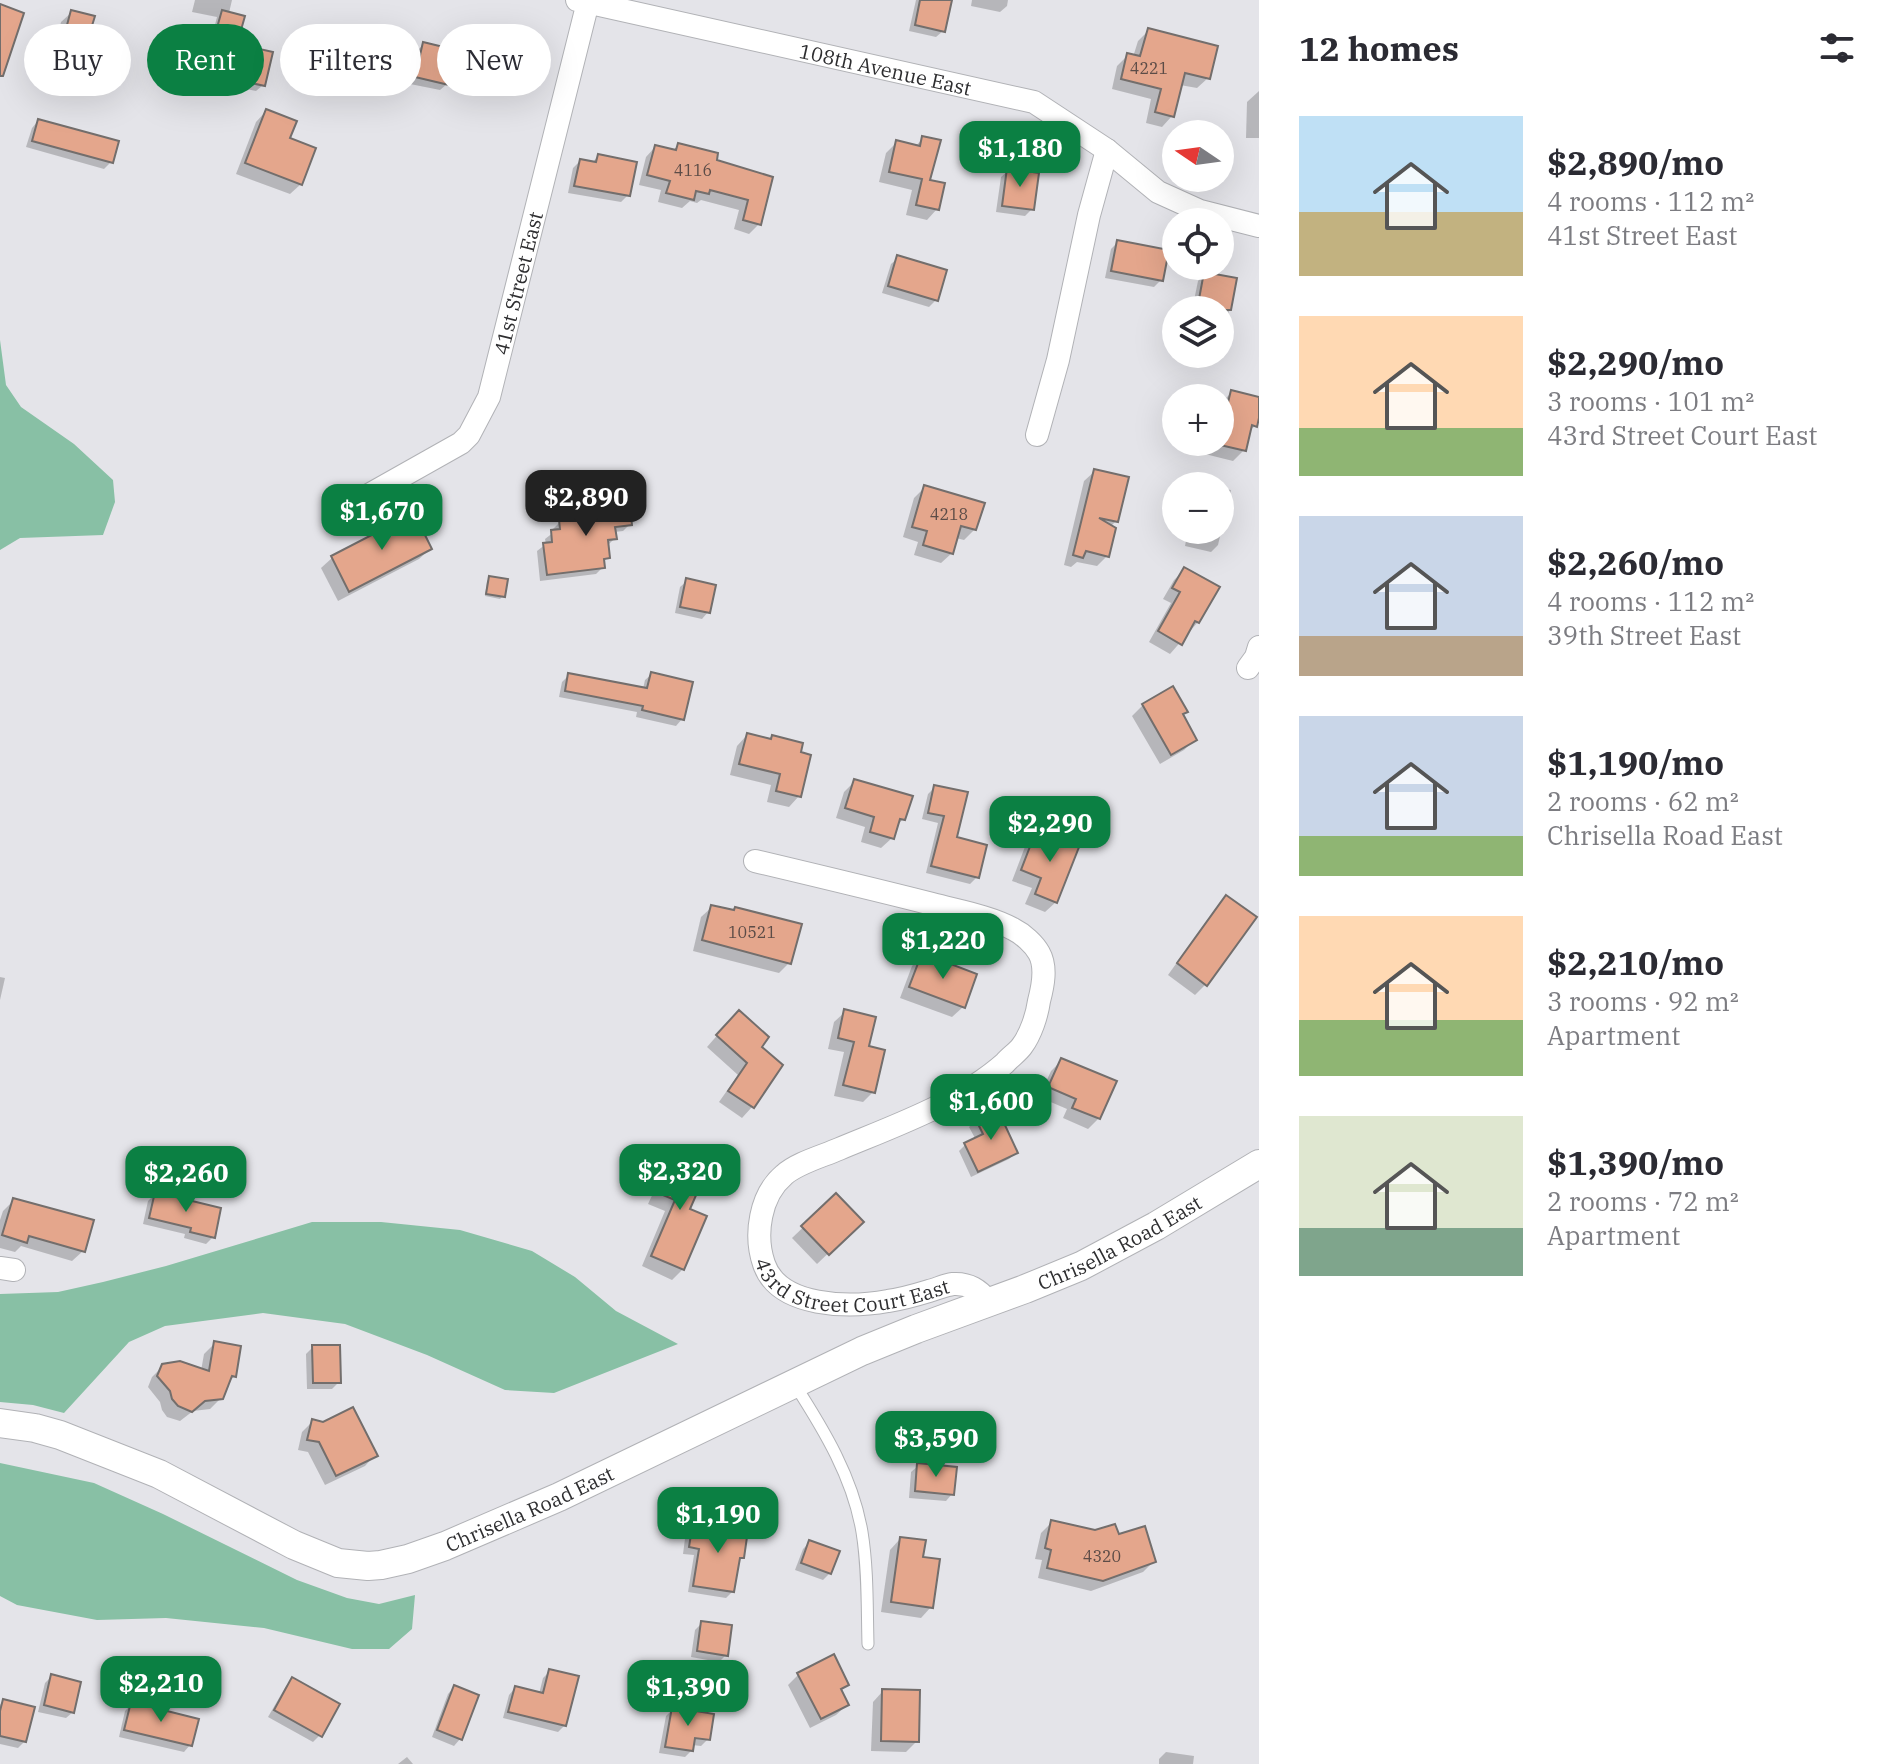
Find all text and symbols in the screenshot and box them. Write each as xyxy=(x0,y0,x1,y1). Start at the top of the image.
chip: Buy xyxy=(24,24,131,96)
chip: Rent xyxy=(147,24,264,96)
chip: Filters xyxy=(280,24,421,96)
chip: New xyxy=(437,24,551,96)
text: 12 homes xyxy=(1299,26,1459,70)
icon: filters xyxy=(1815,26,1859,70)
street label: 108th Avenue East xyxy=(797,37,974,101)
house number: 4221 xyxy=(1130,58,1168,78)
north arrow xyxy=(1162,120,1234,192)
map controls xyxy=(1162,120,1234,544)
pin: $1,180 xyxy=(955,121,1085,189)
text: $1,180 xyxy=(977,130,1063,164)
text: $2,890/mo xyxy=(1547,140,1724,184)
icon: home xyxy=(1363,148,1459,244)
house number: 4116 xyxy=(674,160,712,180)
text: 4 rooms · 112 m² xyxy=(1547,184,1754,218)
button: locate xyxy=(1162,208,1234,280)
street label: 41st Street East xyxy=(487,209,548,357)
text: 41st Street East xyxy=(1547,218,1738,252)
button: layers xyxy=(1162,296,1234,368)
text: $2,290/mo xyxy=(1547,340,1724,384)
icon: home xyxy=(1363,348,1459,444)
button: + xyxy=(1162,384,1234,456)
text: 3 rooms · 101 m² xyxy=(1547,384,1754,418)
text: 43rd Street Court East xyxy=(1547,418,1818,452)
pin: $2,890 xyxy=(521,470,651,538)
button: − xyxy=(1162,472,1234,544)
text: $2,890 xyxy=(543,479,629,513)
pin: $1,670 xyxy=(317,484,447,552)
text: $1,670 xyxy=(339,493,425,527)
house number: 4218 xyxy=(930,504,968,524)
text: $2,260/mo xyxy=(1547,540,1724,584)
icon: home xyxy=(1363,548,1459,644)
text: 4 rooms · 112 m² xyxy=(1547,584,1754,618)
text: 39th Street East xyxy=(1547,618,1741,652)
text: $1,190/mo xyxy=(1547,740,1724,784)
icon: home xyxy=(1363,748,1459,844)
text: 2 rooms · 62 m² xyxy=(1547,784,1739,818)
pin: $2,290 xyxy=(985,796,1115,864)
text: $2,290 xyxy=(1007,805,1093,839)
text: Chrisella Road East xyxy=(1547,818,1783,852)
pin: $1,220 xyxy=(878,913,1008,981)
house number: 10521 xyxy=(728,922,776,942)
text: $1,220 xyxy=(900,922,986,956)
text: $2,210/mo xyxy=(1547,940,1724,984)
icon: home xyxy=(1363,948,1459,1044)
text: 3 rooms · 92 m² xyxy=(1547,984,1739,1018)
text: Apartment xyxy=(1547,1018,1680,1052)
pin: $1,600 xyxy=(926,1074,1056,1142)
text: $1,600 xyxy=(948,1083,1034,1117)
text: $1,390/mo xyxy=(1547,1140,1724,1184)
pin: $2,320 xyxy=(615,1144,745,1212)
pin: $2,260 xyxy=(121,1146,251,1214)
icon: home xyxy=(1363,1148,1459,1244)
text: $2,320 xyxy=(637,1153,723,1187)
text: $2,260 xyxy=(143,1155,229,1189)
text: 2 rooms · 72 m² xyxy=(1547,1184,1739,1218)
street label: Chrisella Road East xyxy=(1033,1188,1206,1296)
text: Apartment xyxy=(1547,1218,1680,1252)
street label: 43rd Street Court East xyxy=(749,1254,952,1318)
pin: $3,590 xyxy=(871,1411,1001,1479)
text: $3,590 xyxy=(893,1420,979,1454)
street label: Chrisella Road East xyxy=(441,1459,618,1558)
pin: $1,190 xyxy=(653,1487,783,1555)
text: $1,190 xyxy=(675,1496,761,1530)
house number: 4320 xyxy=(1083,1546,1121,1566)
pin: $2,210 xyxy=(96,1656,226,1724)
pin: $1,390 xyxy=(623,1660,753,1728)
text: $2,210 xyxy=(118,1665,204,1699)
text: $1,390 xyxy=(645,1669,731,1703)

